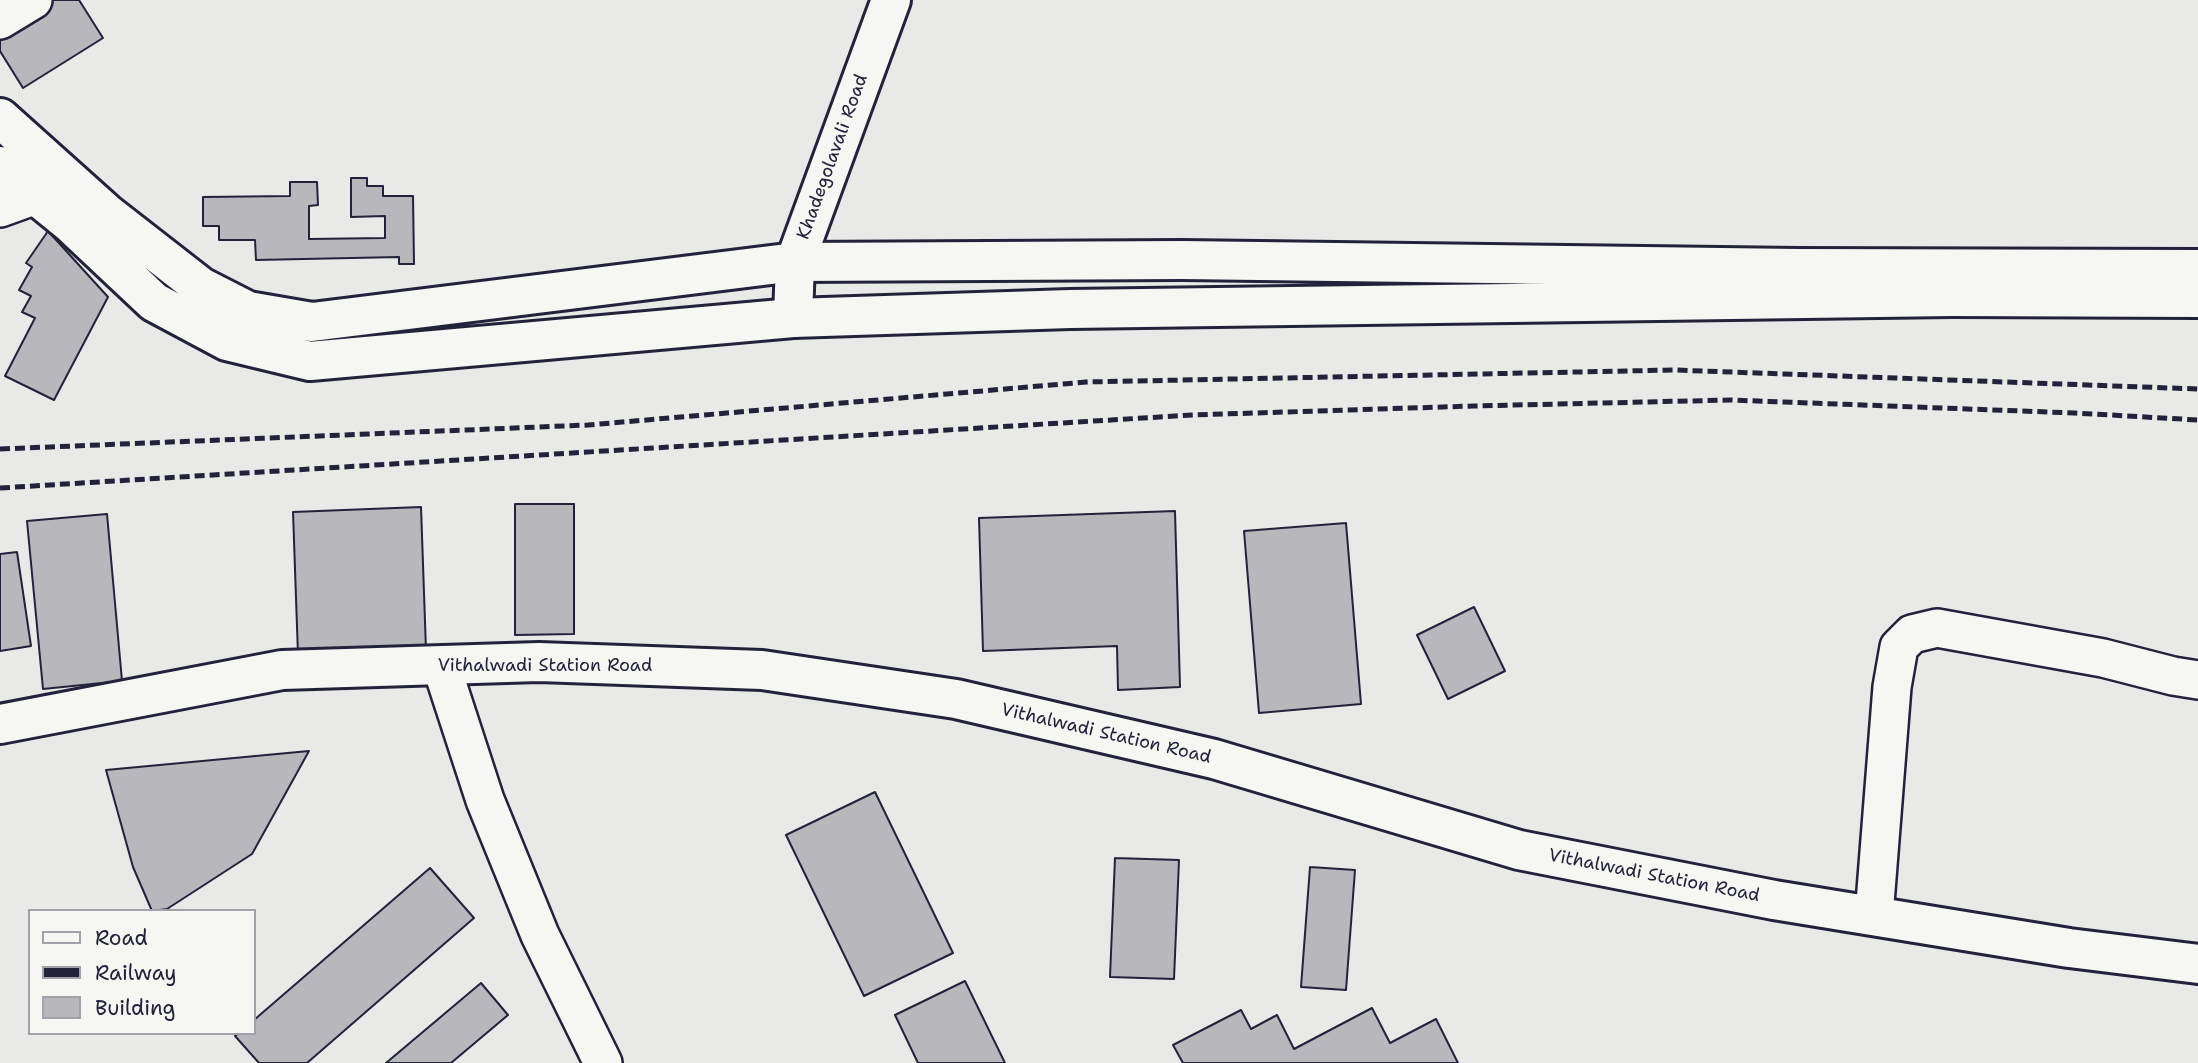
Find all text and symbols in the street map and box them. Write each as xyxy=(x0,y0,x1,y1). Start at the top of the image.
street label: Khadegolavali Road xyxy=(793,71,873,243)
street label: Vithalwadi Station Road xyxy=(438,655,652,677)
street label: Vithalwadi Station Road xyxy=(999,699,1213,769)
street label: Vithalwadi Station Road xyxy=(1547,845,1761,907)
legend xyxy=(28,909,256,1035)
text: Road xyxy=(95,924,148,952)
text: Railway xyxy=(95,959,177,987)
text: Building xyxy=(95,994,175,1022)

